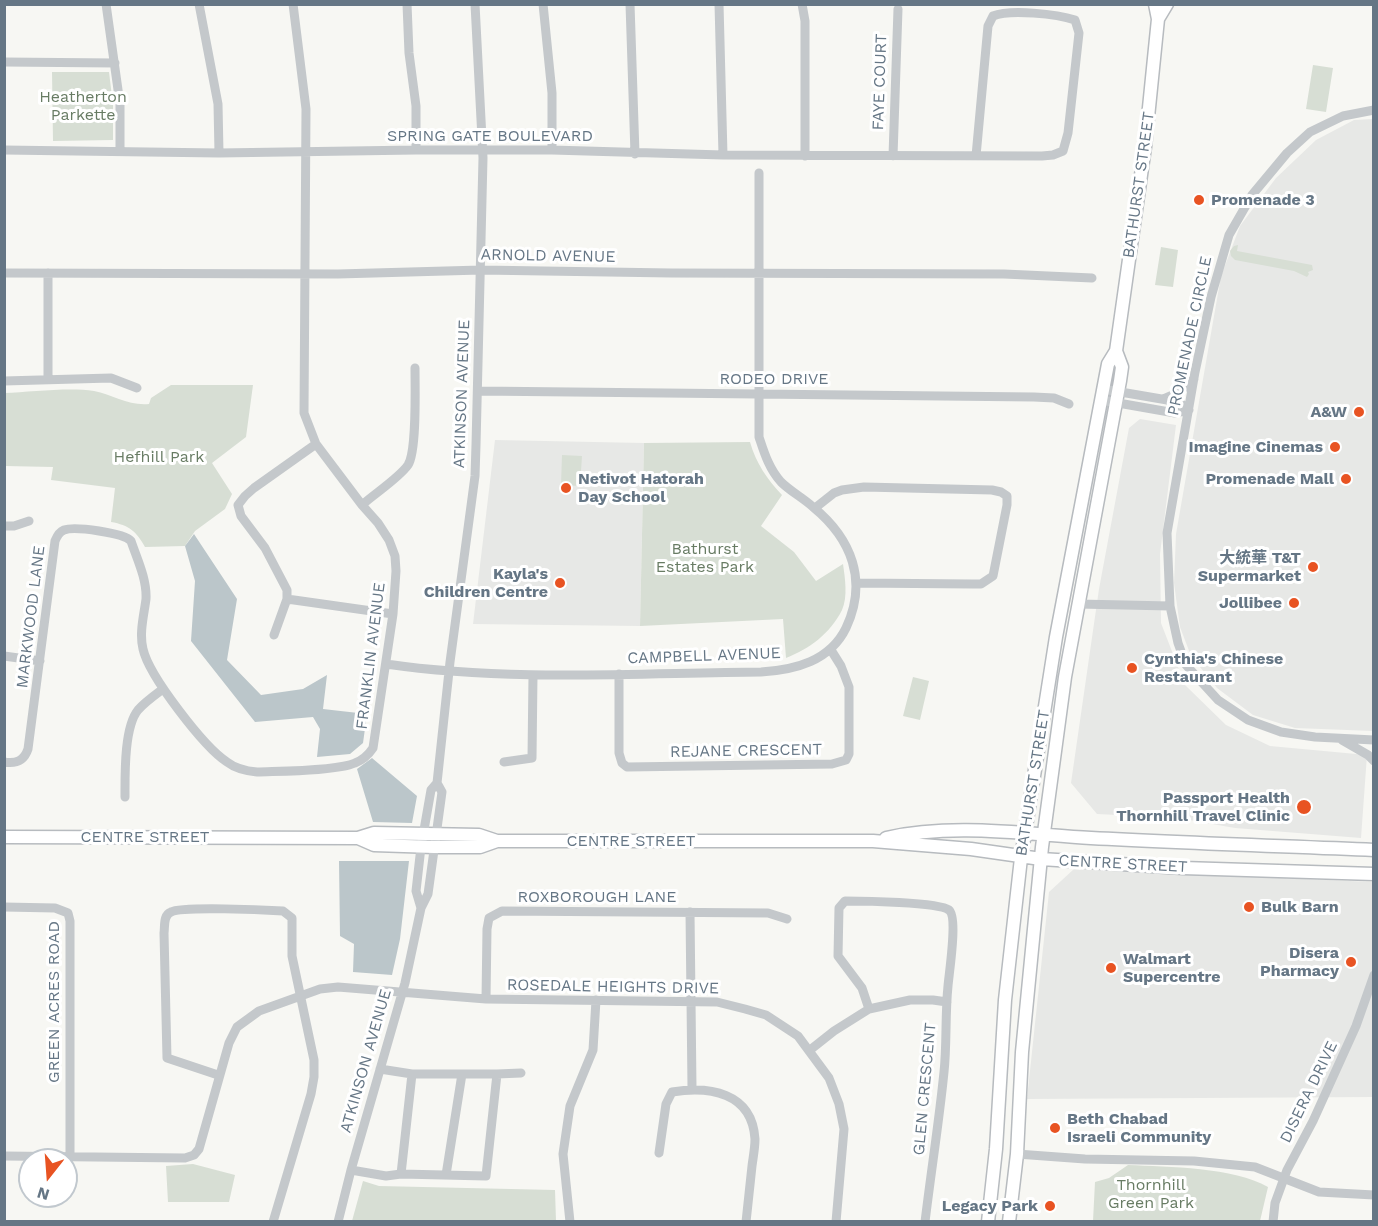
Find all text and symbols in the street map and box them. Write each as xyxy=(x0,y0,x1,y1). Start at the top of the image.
street label: FAYE COURT xyxy=(869,33,891,131)
park label: Heatherton Parkette xyxy=(39,87,127,125)
street label: BATHURST STREET xyxy=(1119,110,1159,260)
street label: SPRING GATE BOULEVARD xyxy=(387,126,593,146)
place label: Promenade 3 xyxy=(1211,190,1315,210)
marker: Promenade 3 xyxy=(1192,193,1206,207)
street label: ARNOLD AVENUE xyxy=(480,245,616,267)
street label: PROMENADE CIRCLE xyxy=(1164,254,1216,418)
street label: ATKINSON AVENUE xyxy=(450,319,474,469)
street label: RODEO DRIVE xyxy=(720,369,828,389)
place label: A&W xyxy=(1310,402,1347,422)
marker: A&W xyxy=(1352,405,1366,419)
place label: Imagine Cinemas xyxy=(1189,437,1323,457)
marker: Imagine Cinemas xyxy=(1328,440,1342,454)
park label: Hefhill Park xyxy=(114,447,204,467)
place label: Netivot Hatorah Day School xyxy=(578,469,704,507)
place label: Promenade Mall xyxy=(1205,469,1334,489)
marker: Promenade Mall xyxy=(1339,472,1353,486)
marker: Netivot Hatorah Day School xyxy=(559,481,573,495)
park label: Bathurst Estates Park xyxy=(656,539,754,577)
street label: MARKWOOD LANE xyxy=(13,545,49,689)
place label: 大統華 T&T Supermarket xyxy=(1198,548,1301,586)
marker: 大統華 T&T Supermarket xyxy=(1306,560,1320,574)
place label: Kayla's Children Centre xyxy=(424,564,548,602)
marker: Kayla's Children Centre xyxy=(553,576,567,590)
street label: FRANKLIN AVENUE xyxy=(352,581,390,731)
place label: Jollibee xyxy=(1219,593,1282,613)
marker: Jollibee xyxy=(1287,596,1301,610)
street label: CAMPBELL AVENUE xyxy=(627,644,781,668)
place label: Cynthia's Chinese Restaurant xyxy=(1144,649,1283,687)
marker: Cynthia's Chinese Restaurant xyxy=(1125,661,1139,675)
street label: BATHURST STREET xyxy=(1012,708,1054,858)
street label: REJANE CRESCENT xyxy=(670,740,822,762)
place label: Passport Health Thornhill Travel Clinic xyxy=(1116,788,1290,826)
marker: Passport Health Thornhill Travel Clinic xyxy=(1295,798,1313,816)
street label: CENTRE STREET xyxy=(80,827,210,847)
street label: CENTRE STREET xyxy=(566,831,696,851)
street label: CENTRE STREET xyxy=(1058,851,1188,877)
street label: ROXBOROUGH LANE xyxy=(518,887,676,907)
place label: Bulk Barn xyxy=(1261,897,1339,917)
marker: Bulk Barn xyxy=(1242,900,1256,914)
street label: GREEN ACRES ROAD xyxy=(44,921,64,1083)
place label: Disera Pharmacy xyxy=(1260,943,1339,981)
place label: Walmart Supercentre xyxy=(1123,949,1221,987)
marker: Disera Pharmacy xyxy=(1344,955,1358,969)
marker: Walmart Supercentre xyxy=(1104,961,1118,975)
street label: ROSEDALE HEIGHTS DRIVE xyxy=(507,976,719,998)
street label: ATKINSON AVENUE xyxy=(336,987,396,1135)
street label: GLEN CRESCENT xyxy=(910,1022,940,1156)
street label: DISERA DRIVE xyxy=(1276,1038,1342,1146)
place label: Beth Chabad Israeli Community xyxy=(1067,1109,1211,1147)
marker: Beth Chabad Israeli Community xyxy=(1048,1121,1062,1135)
north arrow xyxy=(18,1148,78,1208)
park label: Thornhill Green Park xyxy=(1108,1175,1194,1213)
text: N xyxy=(35,1183,52,1205)
place label: Legacy Park xyxy=(942,1196,1038,1216)
marker: Legacy Park xyxy=(1043,1199,1057,1213)

